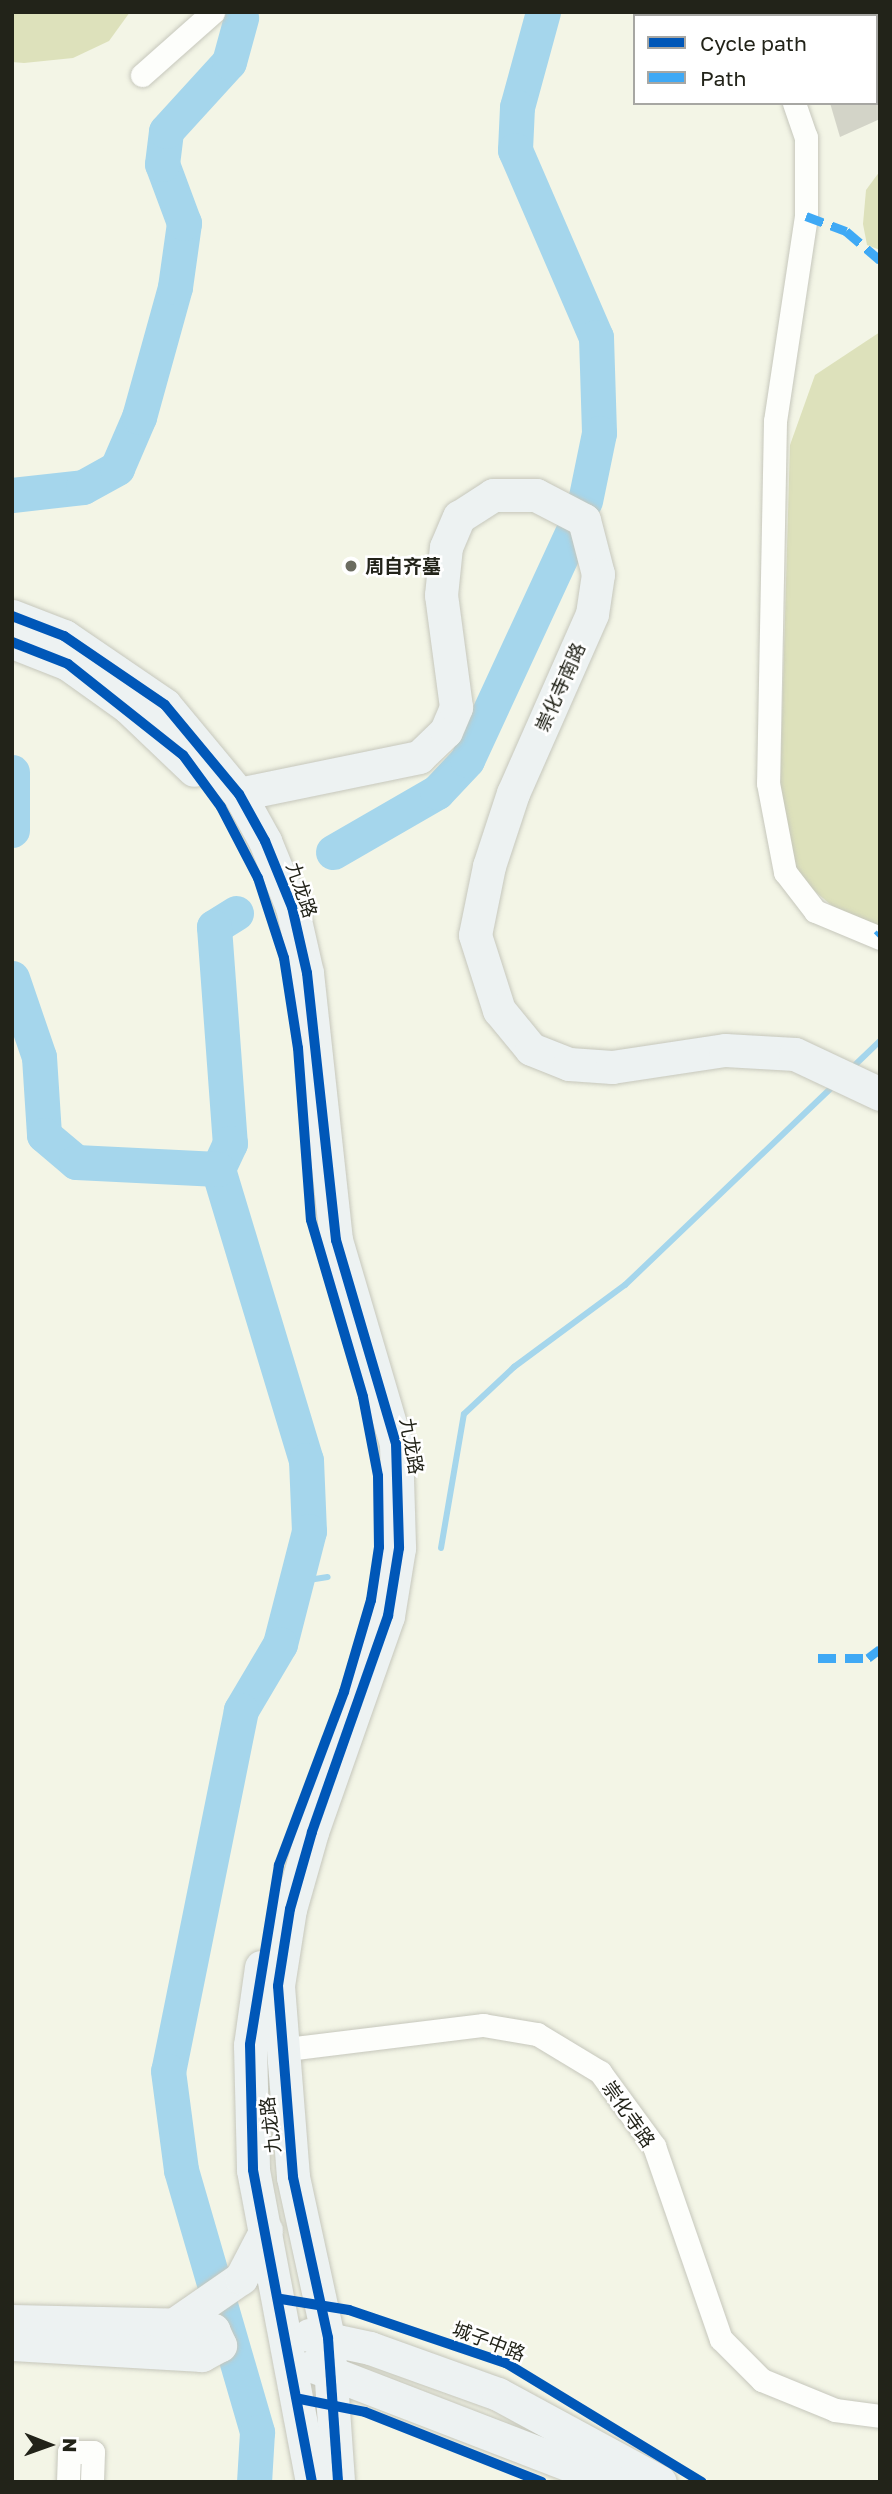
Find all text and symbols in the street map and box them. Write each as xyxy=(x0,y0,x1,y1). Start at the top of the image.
legend xyxy=(633,14,878,105)
text: Cycle path xyxy=(700,30,807,56)
text: Path xyxy=(700,65,747,91)
place label: 周自齐墓 xyxy=(365,555,441,577)
marker: 周自齐墓 xyxy=(343,558,359,574)
street label: 崇化寺南路 xyxy=(530,639,590,735)
street label: 九龙路 xyxy=(282,859,322,921)
street label: 九龙路 xyxy=(396,1416,428,1476)
street label: 崇化寺路 xyxy=(598,2076,660,2152)
street label: 九龙路 xyxy=(255,2095,285,2155)
street label: 城子中路 xyxy=(449,2317,529,2365)
north arrow xyxy=(14,2410,84,2480)
text: N xyxy=(59,2438,82,2453)

